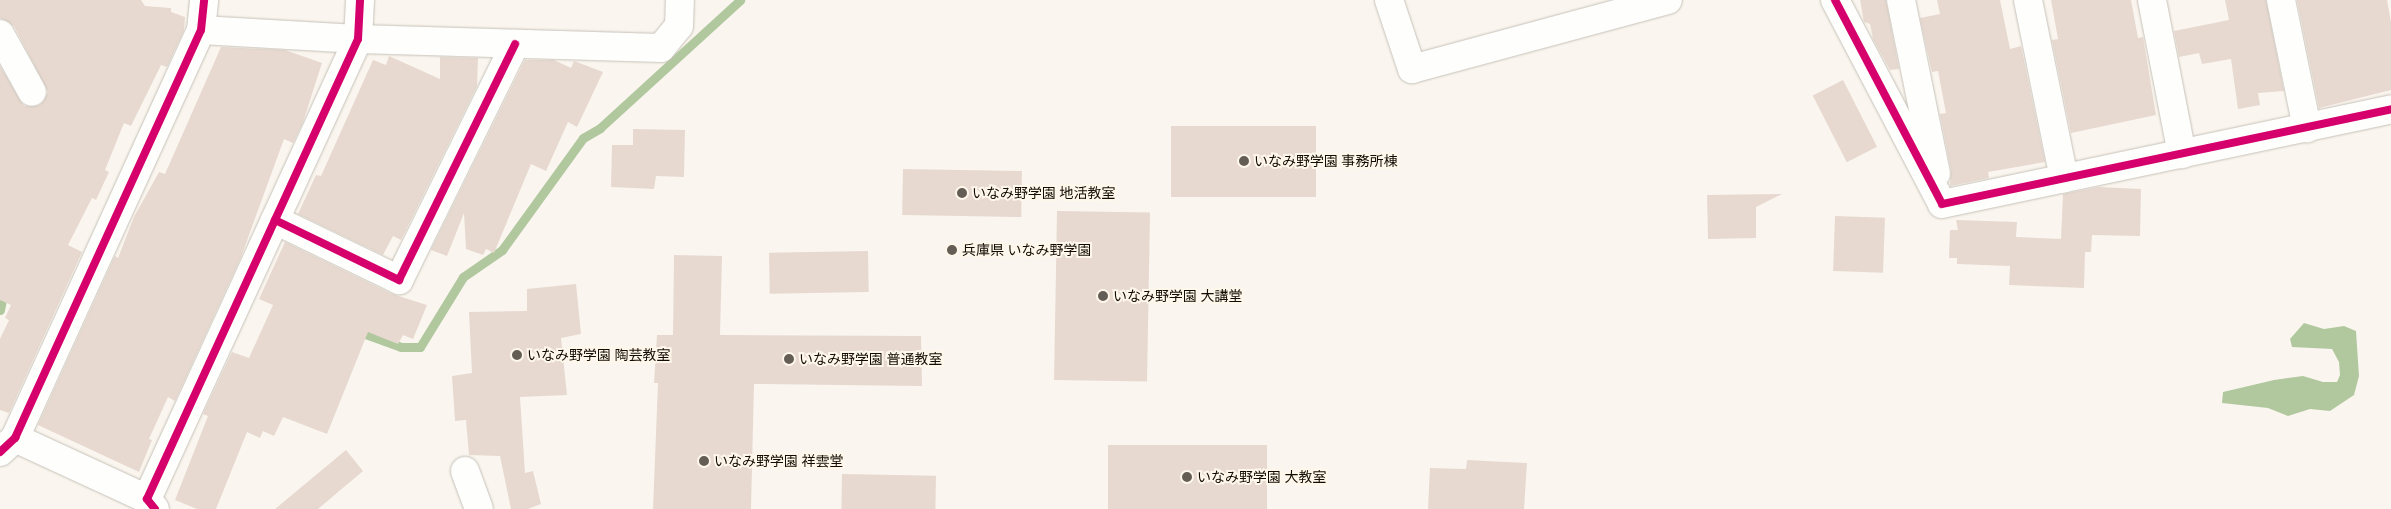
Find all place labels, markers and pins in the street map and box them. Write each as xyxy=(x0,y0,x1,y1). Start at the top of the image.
place label: いなみ野学園 事務所棟 xyxy=(1254,153,1397,169)
marker: いなみ野学園 事務所棟 xyxy=(1238,155,1250,167)
place label: いなみ野学園 地活教室 xyxy=(972,185,1115,201)
marker: いなみ野学園 地活教室 xyxy=(956,187,968,199)
place label: 兵庫県 いなみ野学園 xyxy=(962,242,1091,258)
marker: 兵庫県 いなみ野学園 xyxy=(946,244,958,256)
place label: いなみ野学園 大講堂 xyxy=(1113,288,1242,304)
marker: いなみ野学園 大講堂 xyxy=(1097,290,1109,302)
place label: いなみ野学園 陶芸教室 xyxy=(527,347,670,363)
marker: いなみ野学園 陶芸教室 xyxy=(511,349,523,361)
place label: いなみ野学園 普通教室 xyxy=(799,351,942,367)
marker: いなみ野学園 普通教室 xyxy=(783,353,795,365)
place label: いなみ野学園 祥雲堂 xyxy=(714,453,843,469)
marker: いなみ野学園 祥雲堂 xyxy=(698,455,710,467)
place label: いなみ野学園 大教室 xyxy=(1197,469,1326,485)
marker: いなみ野学園 大教室 xyxy=(1181,471,1193,483)

